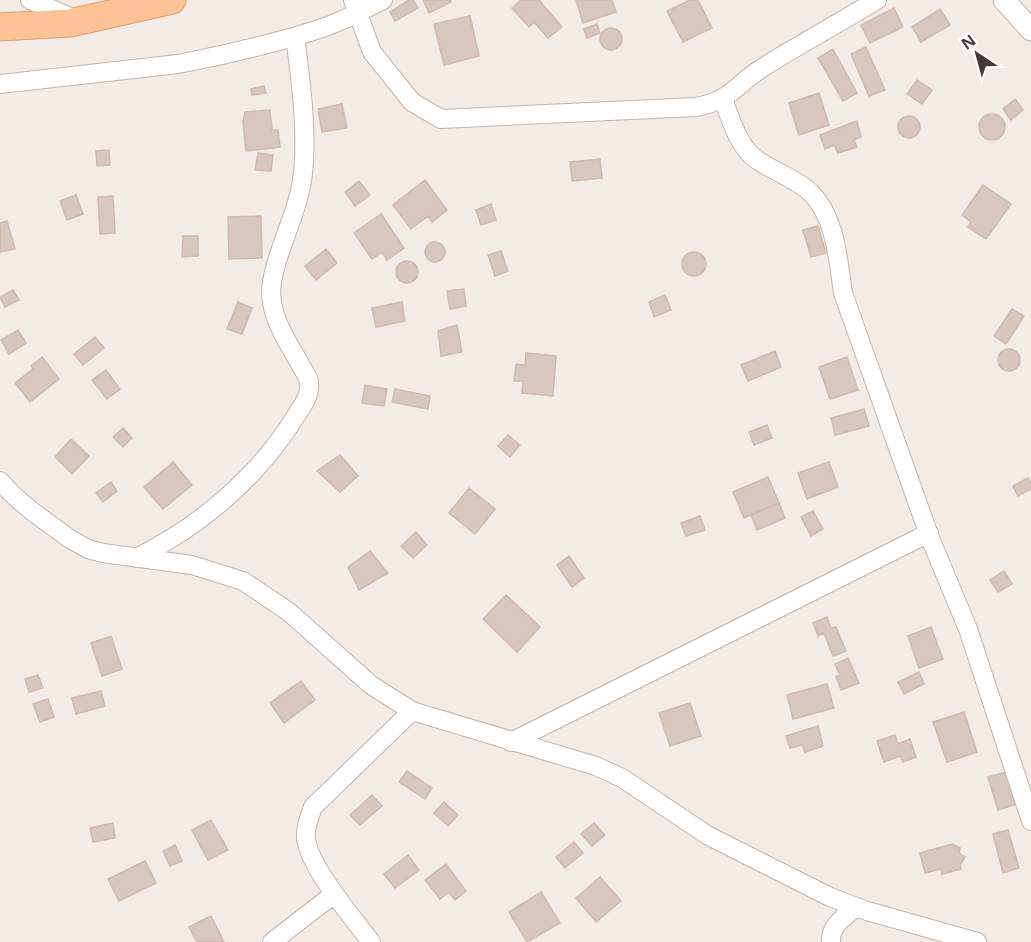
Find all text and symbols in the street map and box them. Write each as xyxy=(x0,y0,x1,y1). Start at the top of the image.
north arrow xyxy=(947,24,1007,84)
text: N xyxy=(956,29,980,55)

